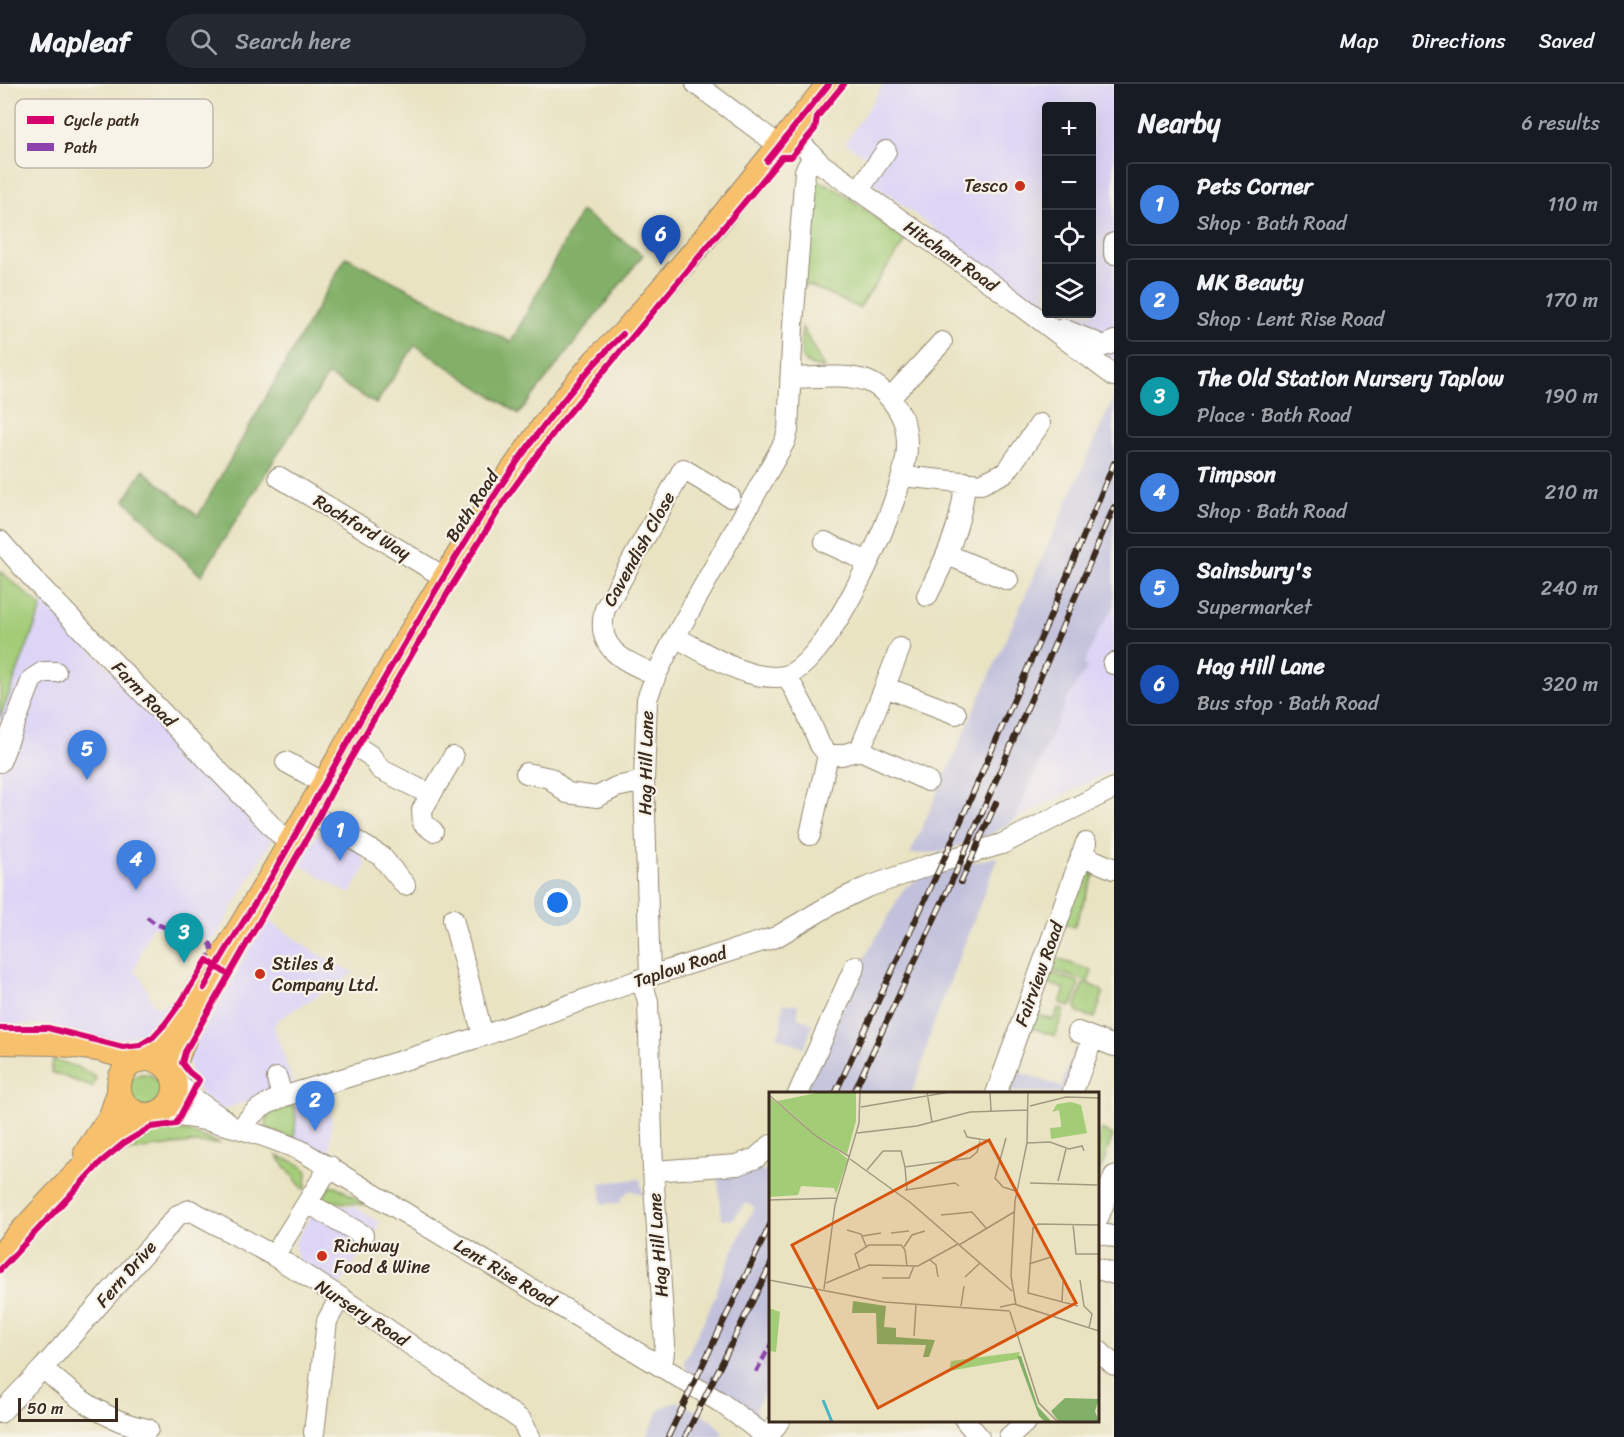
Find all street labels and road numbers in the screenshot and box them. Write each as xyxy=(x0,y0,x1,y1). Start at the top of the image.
street label: Hitcham Road xyxy=(897,211,1006,301)
street label: Bath Road xyxy=(437,462,508,549)
street label: Rochford Way xyxy=(307,485,418,569)
street label: Cavendish Close xyxy=(594,485,684,613)
street label: Farm Road xyxy=(104,653,185,736)
street label: Hag Hill Lane xyxy=(629,710,663,816)
street label: Fairview Road xyxy=(1005,916,1073,1031)
street label: Taplow Road xyxy=(629,936,732,997)
street label: Hag Hill Lane xyxy=(638,1192,678,1298)
street label: Lent Rise Road xyxy=(448,1230,564,1317)
street label: Fern Drive xyxy=(87,1233,165,1315)
street label: Nursery Road xyxy=(309,1270,417,1356)

